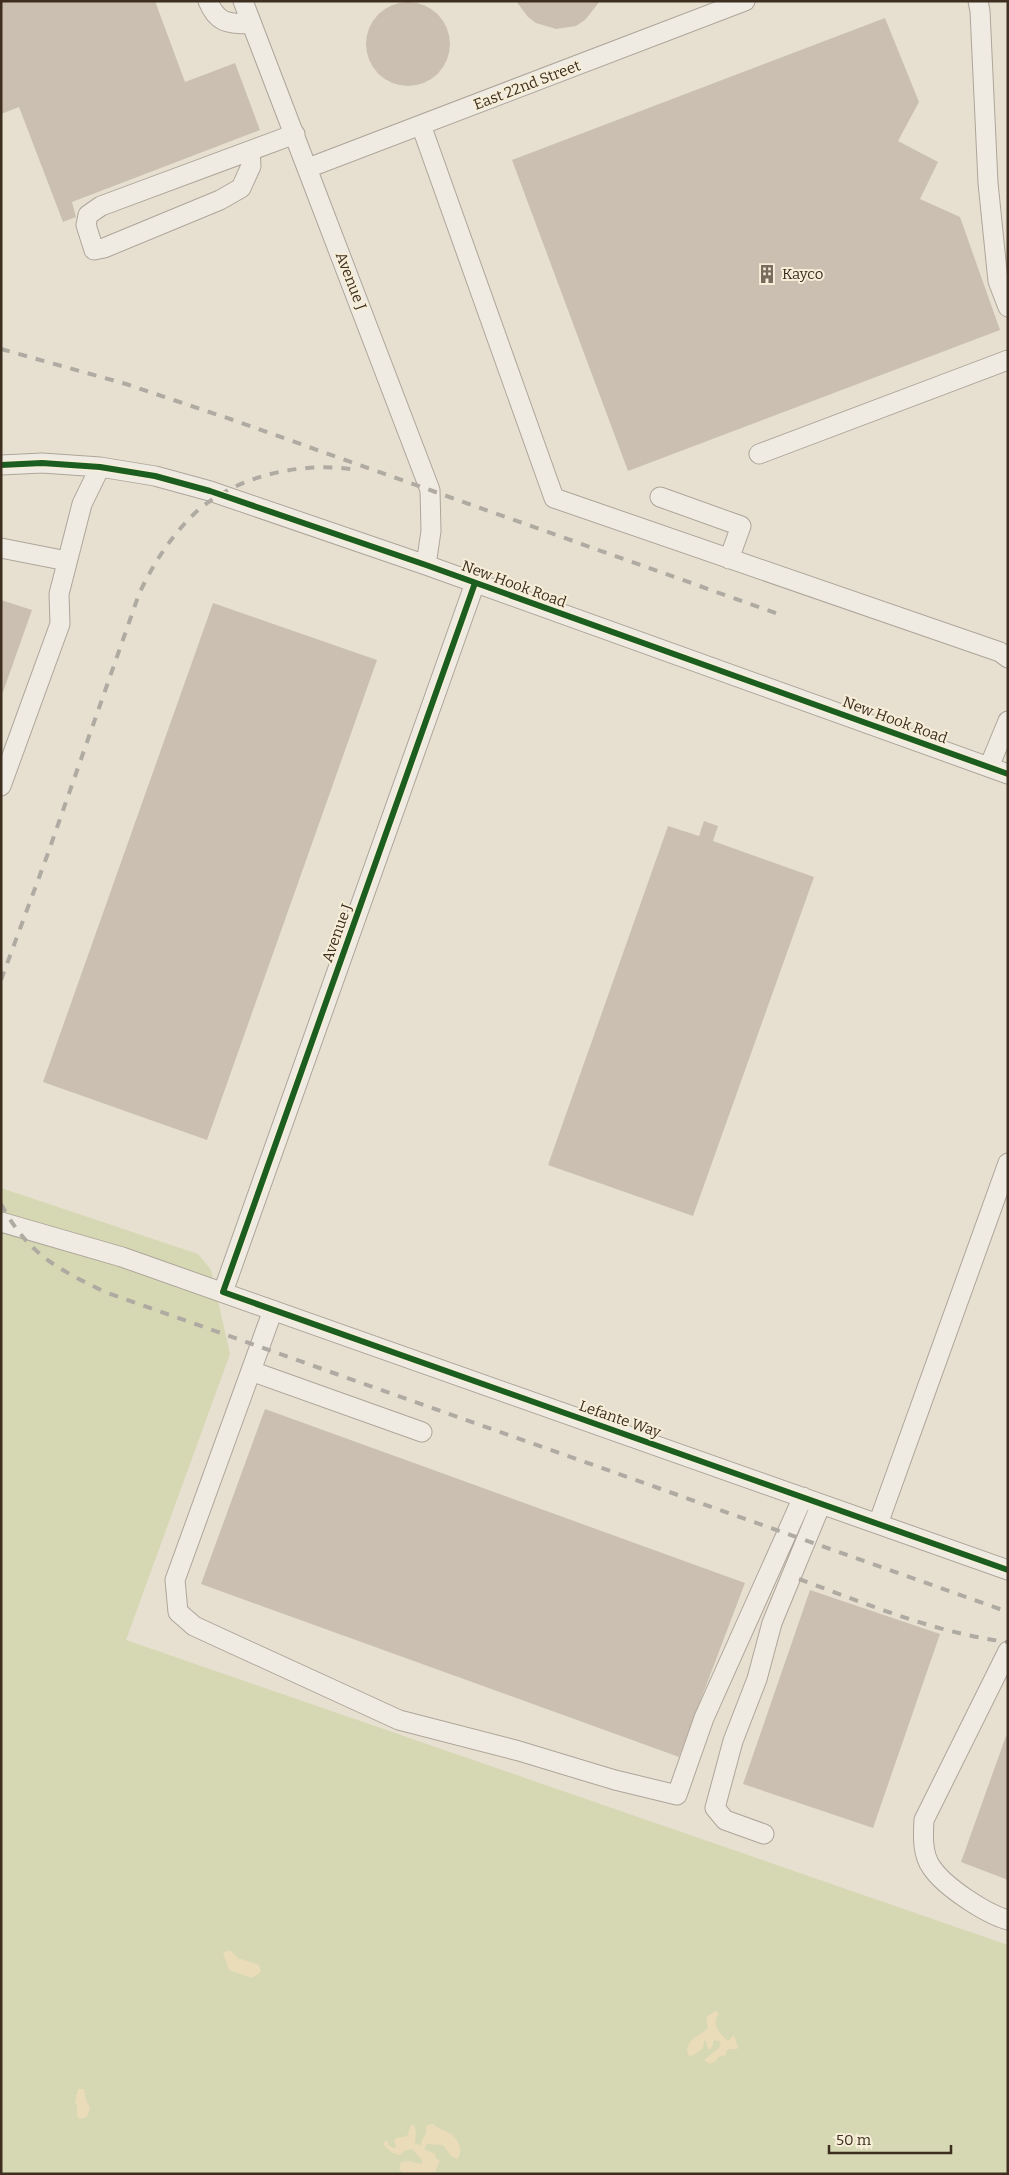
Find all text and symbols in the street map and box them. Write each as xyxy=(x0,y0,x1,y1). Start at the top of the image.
street label: East 22nd Street xyxy=(471,56,583,114)
street label: Avenue J xyxy=(332,249,370,313)
building icon: Kayco xyxy=(756,263,778,285)
place label: Kayco xyxy=(782,265,823,283)
street label: New Hook Road xyxy=(459,557,569,611)
street label: New Hook Road xyxy=(840,693,950,747)
street label: Avenue J xyxy=(318,901,356,965)
street label: Lefante Way xyxy=(577,1397,663,1441)
scale bar xyxy=(829,2122,952,2154)
text: 50 m xyxy=(836,2131,872,2149)

